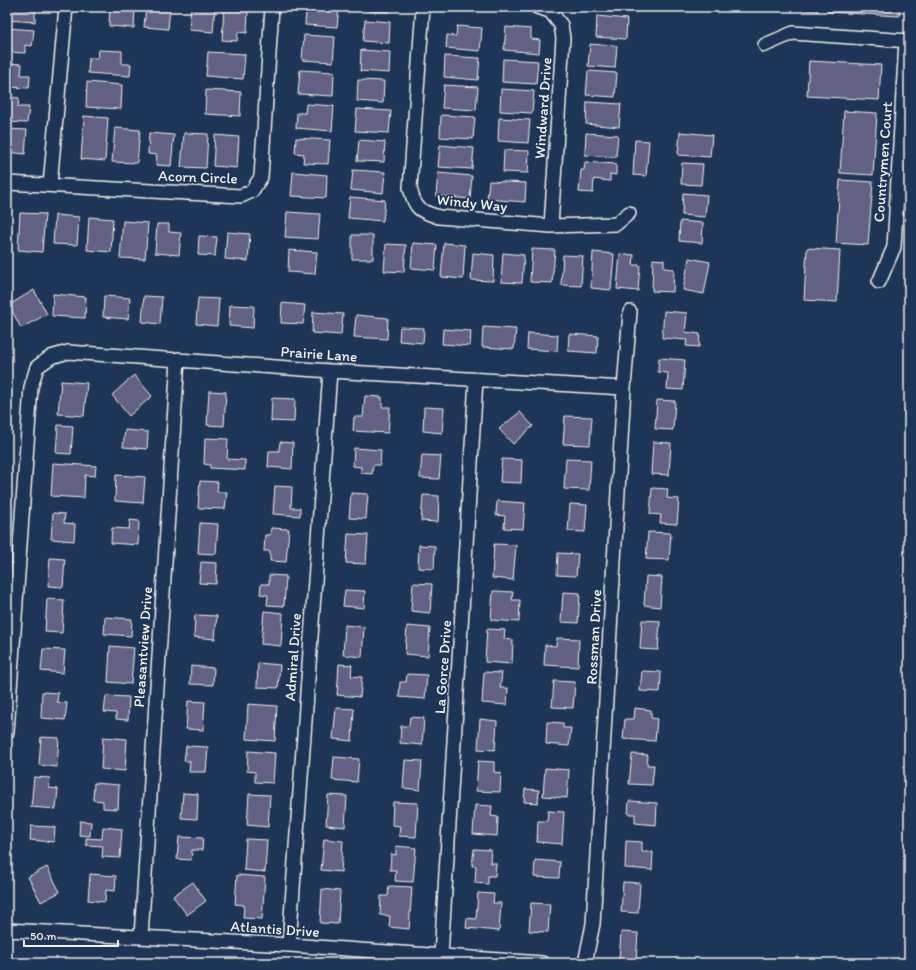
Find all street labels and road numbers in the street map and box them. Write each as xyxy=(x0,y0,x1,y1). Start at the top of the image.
street label: Windward Drive xyxy=(530,57,556,159)
street label: Countrymen Court xyxy=(870,101,896,223)
street label: Acorn Circle xyxy=(158,167,238,187)
street label: Windy Way xyxy=(436,190,508,216)
street label: Prairie Lane xyxy=(280,342,358,366)
street label: Pleasantview Drive xyxy=(130,586,156,708)
street label: Rossman Drive xyxy=(583,589,605,685)
street label: Admiral Drive xyxy=(281,612,305,702)
street label: La Gorce Drive xyxy=(431,620,455,714)
street label: Atlantis Drive xyxy=(230,917,320,941)

